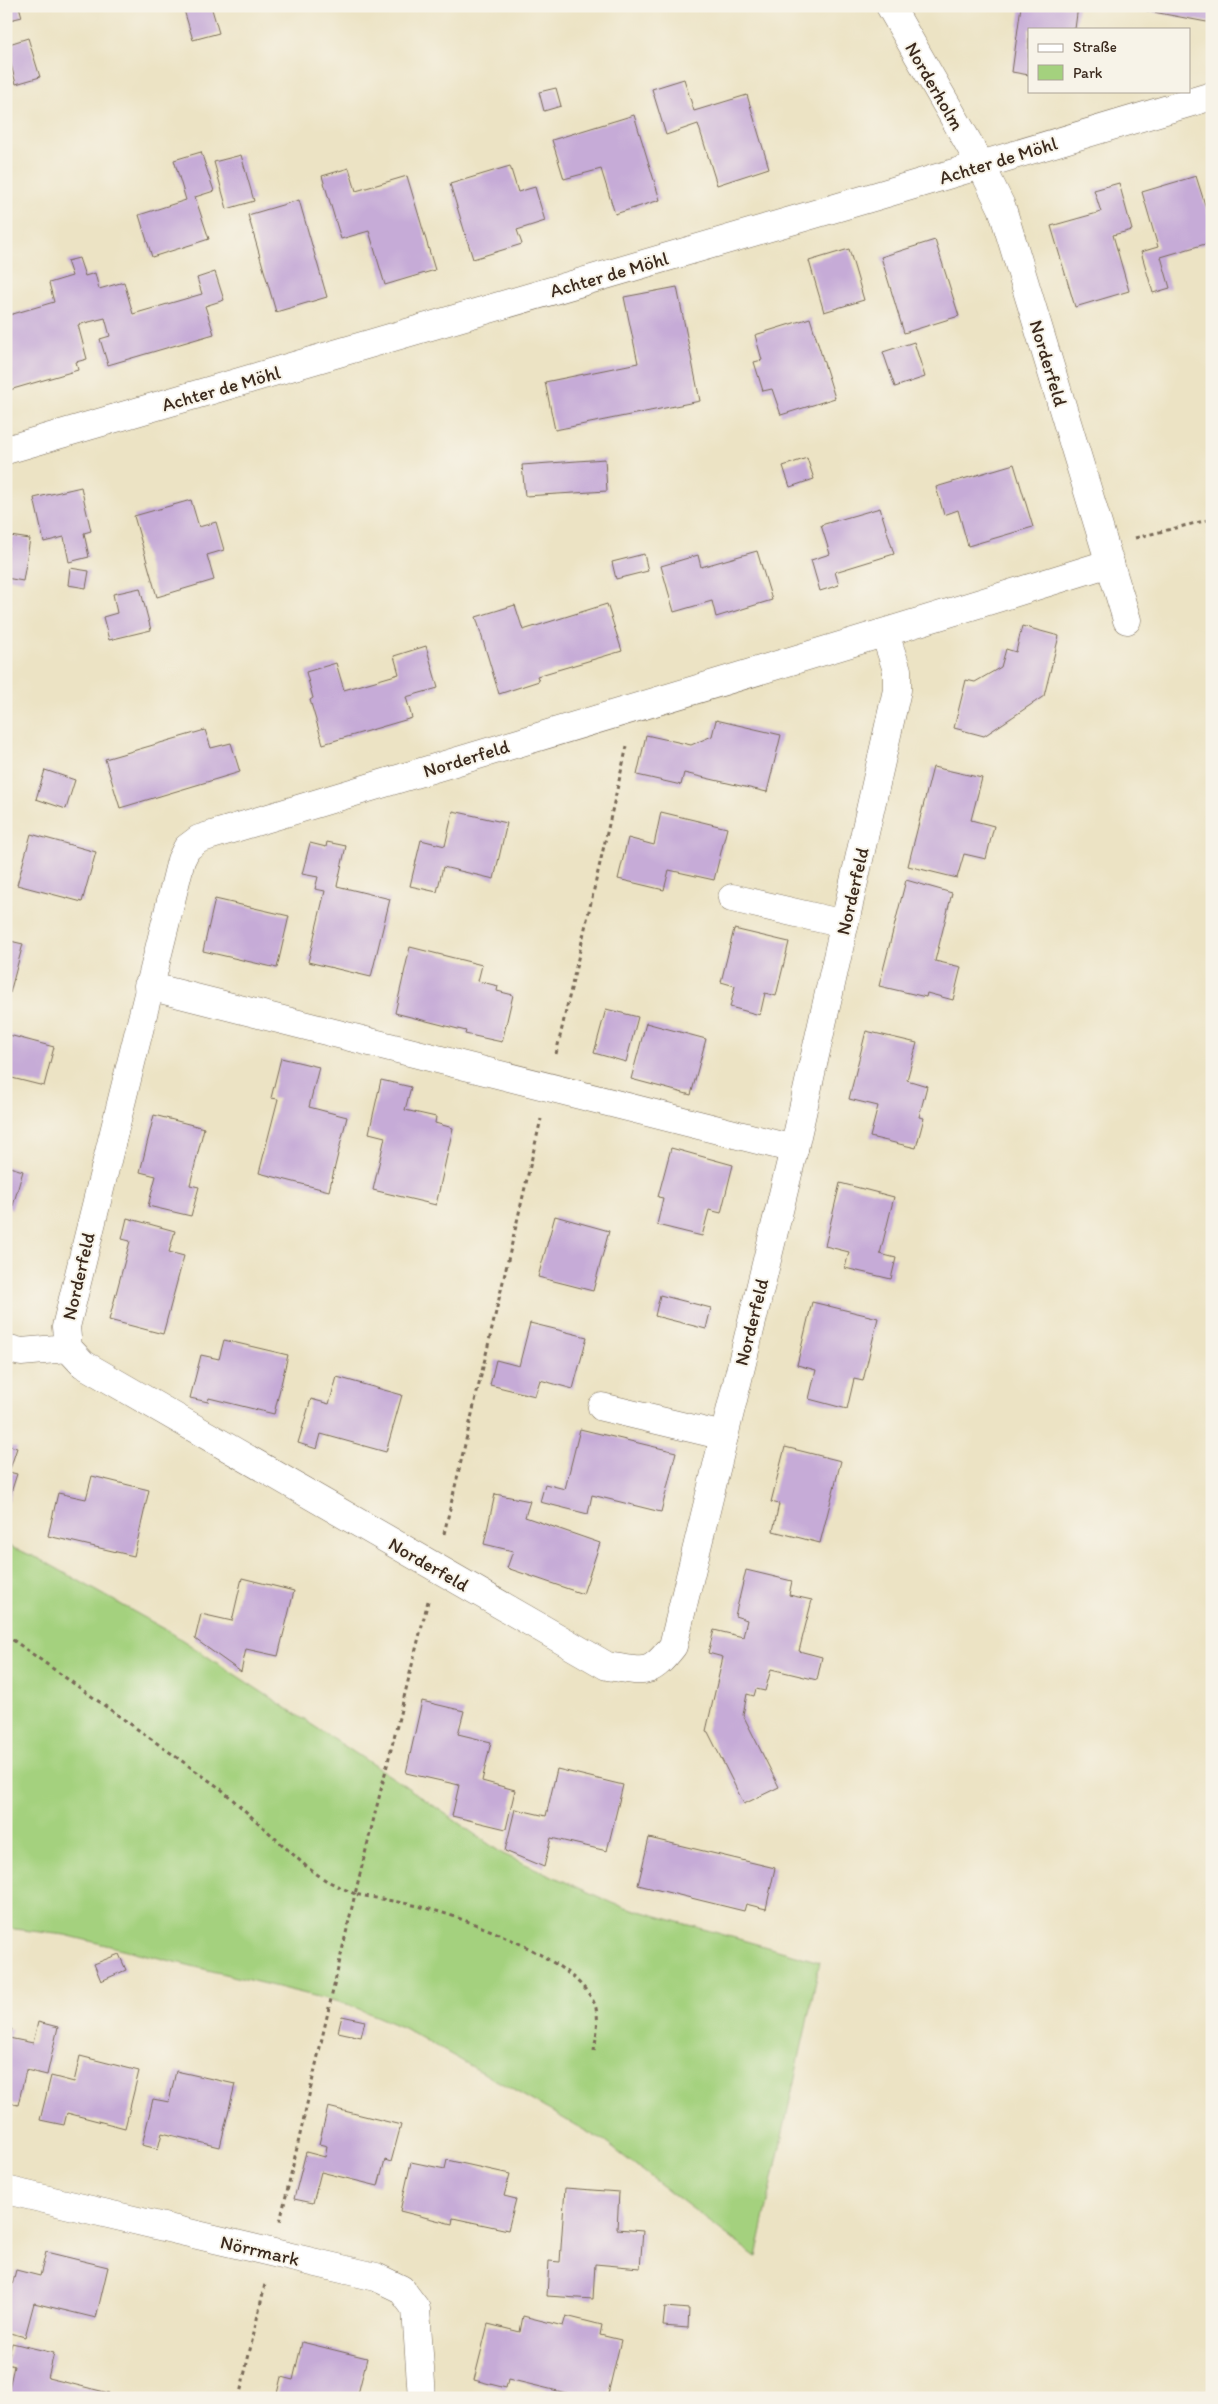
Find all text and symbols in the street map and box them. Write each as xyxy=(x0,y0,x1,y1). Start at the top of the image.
legend xyxy=(1028,28,1190,92)
street label: Norderholm xyxy=(900,38,969,134)
text: Straße xyxy=(1073,38,1117,56)
text: Park xyxy=(1073,64,1103,82)
street label: Achter de Möhl xyxy=(936,131,1061,189)
street label: Achter de Möhl xyxy=(547,246,672,302)
street label: Norderfeld xyxy=(1025,317,1073,410)
street label: Achter de Möhl xyxy=(159,360,284,416)
street label: Norderfeld xyxy=(420,734,513,782)
street label: Norderfeld xyxy=(831,845,874,937)
street label: Norderfeld xyxy=(57,1230,100,1322)
street label: Norderfeld xyxy=(730,1276,774,1368)
street label: Norderfeld xyxy=(385,1532,474,1597)
street label: Nörrmark xyxy=(218,2230,302,2271)

